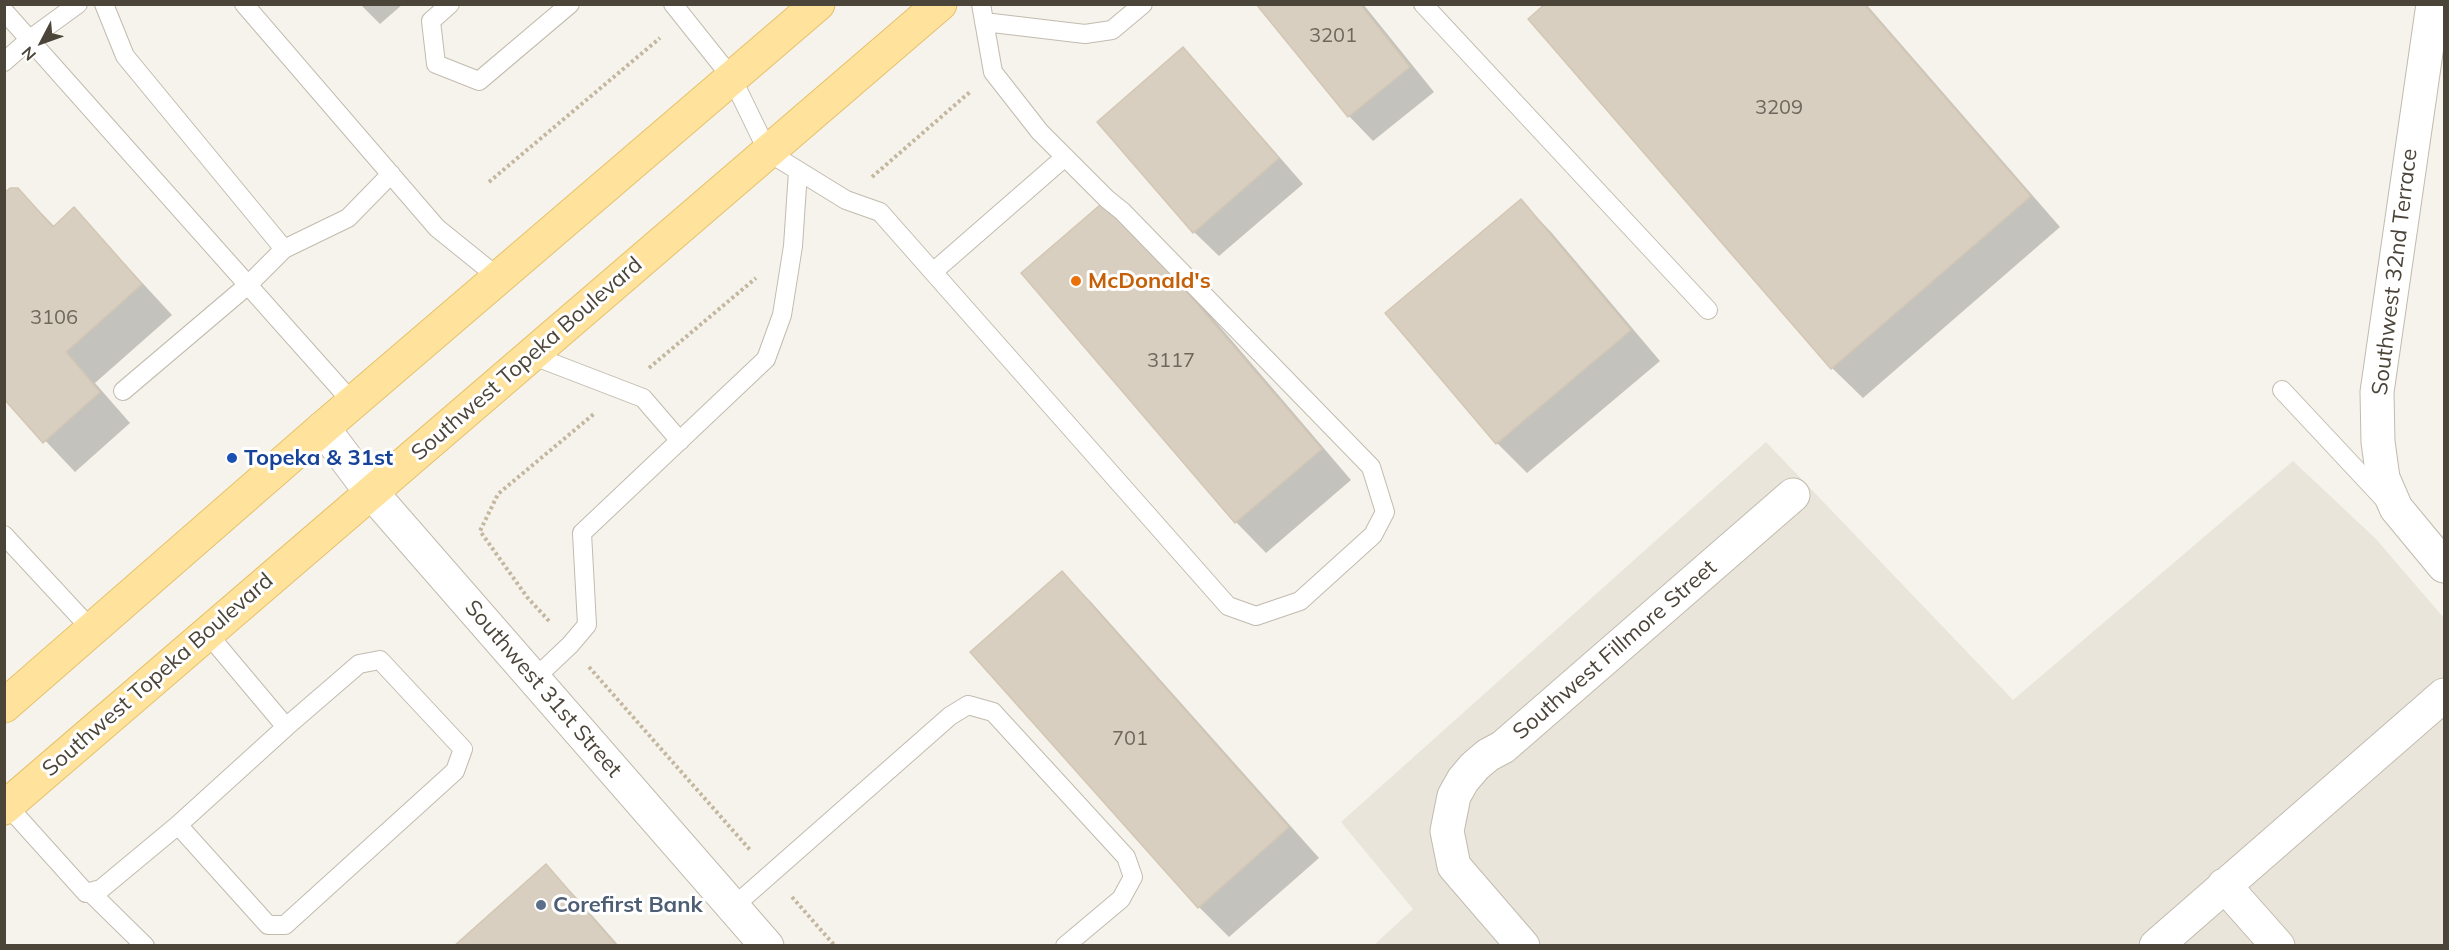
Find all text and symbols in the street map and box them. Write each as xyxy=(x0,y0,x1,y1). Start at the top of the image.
north arrow xyxy=(12,12,72,72)
house number: 3201 xyxy=(1309,24,1357,48)
text: N xyxy=(17,43,40,65)
house number: 3209 xyxy=(1755,96,1803,120)
street label: Southwest 32nd Terrace xyxy=(2367,147,2423,397)
street label: Southwest Topeka Boulevard xyxy=(406,252,648,466)
place label: McDonald's xyxy=(1088,268,1211,294)
marker: McDonald's xyxy=(1069,274,1083,288)
house number: 3106 xyxy=(30,306,78,330)
house number: 3117 xyxy=(1147,349,1195,373)
place label: Topeka & 31st xyxy=(244,445,393,471)
marker: Topeka & 31st xyxy=(225,451,239,465)
street label: Southwest Fillmore Street xyxy=(1508,554,1722,746)
street label: Southwest Topeka Boulevard xyxy=(37,568,279,782)
street label: Southwest 31st Street xyxy=(459,595,627,783)
house number: 701 xyxy=(1112,727,1148,751)
place label: Corefirst Bank xyxy=(553,892,703,918)
marker: Corefirst Bank xyxy=(534,898,548,912)

